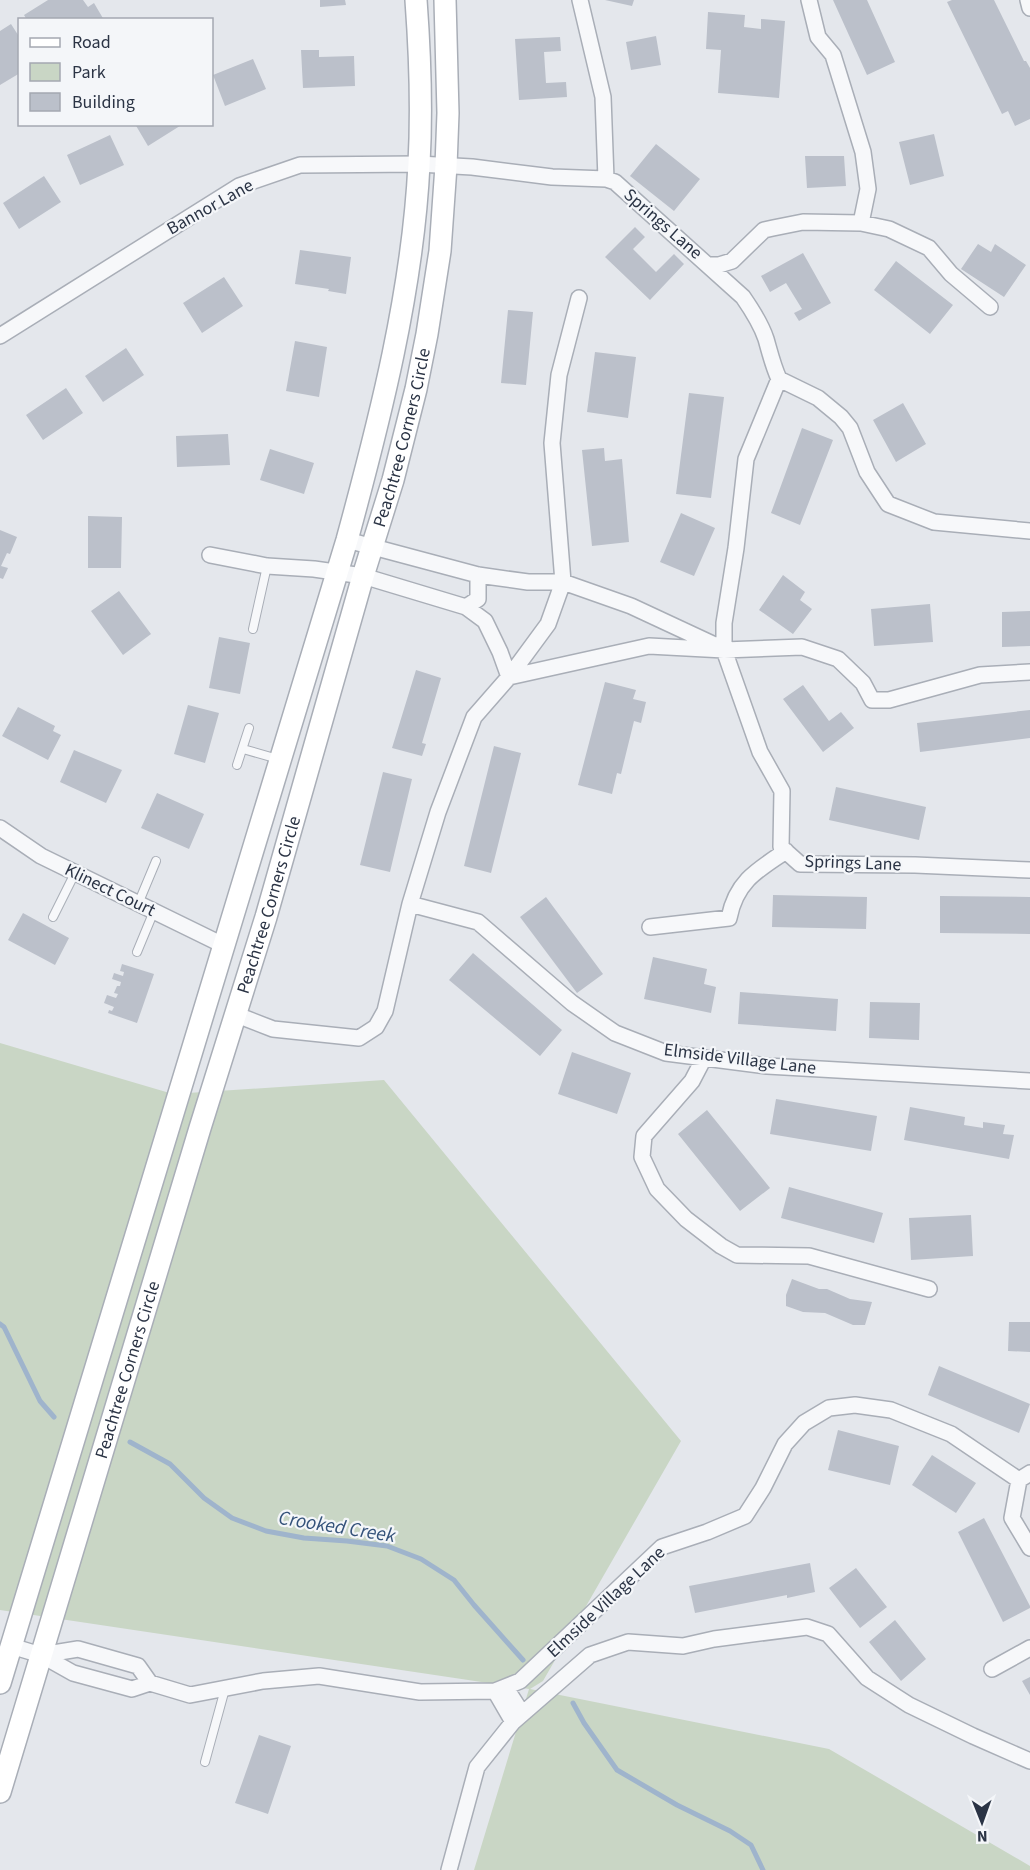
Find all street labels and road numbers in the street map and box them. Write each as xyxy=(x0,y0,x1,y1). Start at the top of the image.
street label: Bannor Lane xyxy=(162,173,258,241)
street label: Springs Lane xyxy=(618,183,708,265)
street label: Peachtree Corners Circle xyxy=(367,346,436,530)
street label: Peachtree Corners Circle xyxy=(230,813,307,997)
street label: Springs Lane xyxy=(804,849,902,877)
street label: Klinect Court xyxy=(60,857,160,923)
street label: Elmside Village Lane xyxy=(662,1037,818,1081)
street label: Peachtree Corners Circle xyxy=(89,1278,166,1462)
street label: Elmside Village Lane xyxy=(541,1541,671,1663)

